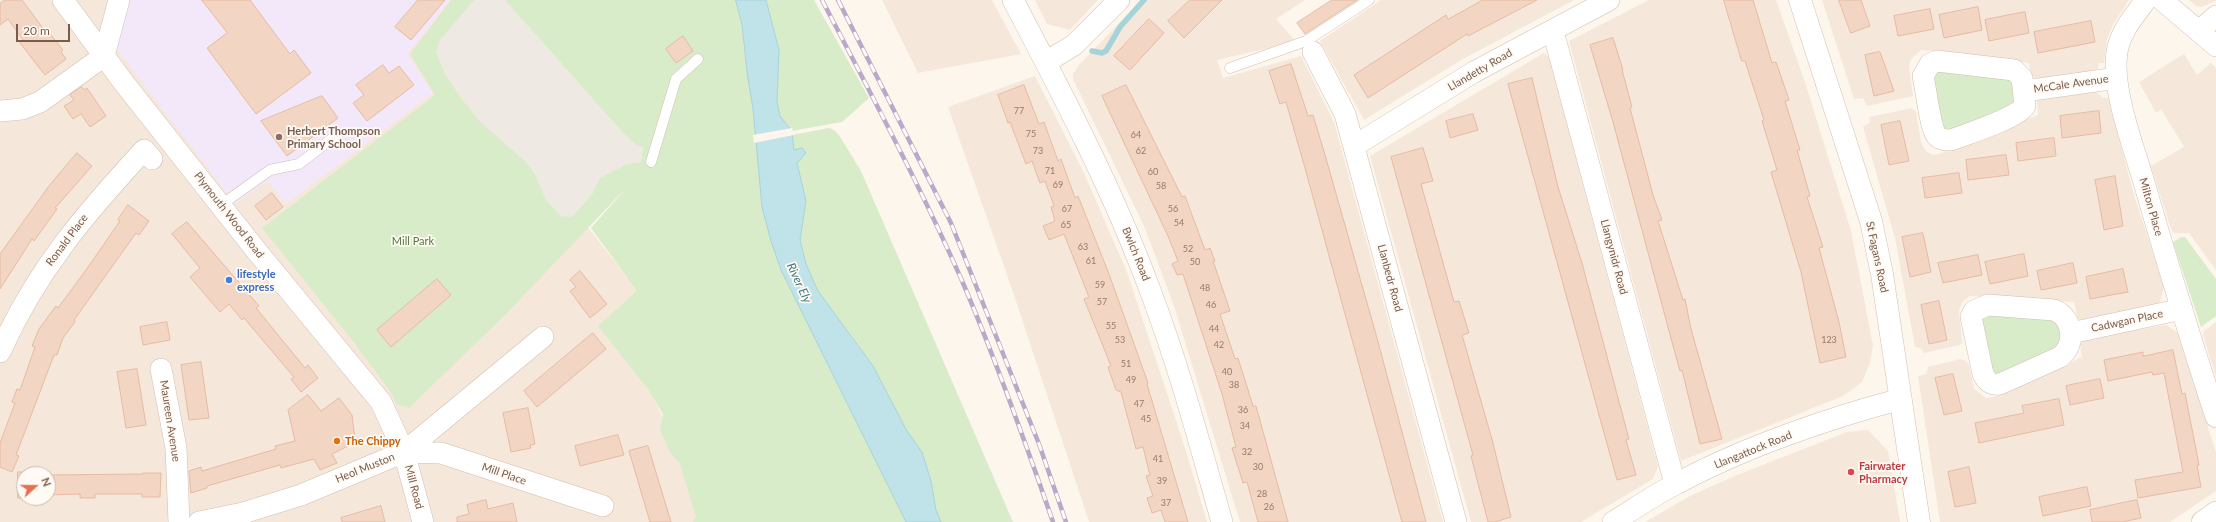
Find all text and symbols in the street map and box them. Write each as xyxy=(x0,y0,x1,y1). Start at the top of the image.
scale bar xyxy=(18,16,72,42)
text: 20 m xyxy=(23,23,50,38)
street label: Llandetty Road xyxy=(1445,46,1515,94)
street label: McCale Avenue xyxy=(2033,72,2109,96)
house number: 77 xyxy=(1014,106,1024,116)
place label: Herbert Thompson Primary School xyxy=(287,124,380,150)
house number: 75 xyxy=(1026,129,1036,139)
house number: 64 xyxy=(1131,130,1141,140)
marker: Herbert Thompson Primary School xyxy=(274,132,284,142)
house number: 73 xyxy=(1033,146,1043,156)
house number: 62 xyxy=(1136,146,1146,156)
house number: 71 xyxy=(1045,166,1055,176)
house number: 60 xyxy=(1148,167,1158,177)
street label: Plymouth Wood Road xyxy=(191,169,267,261)
street label: Milton Place xyxy=(2136,176,2166,238)
house number: 69 xyxy=(1053,180,1063,190)
house number: 58 xyxy=(1156,181,1166,191)
house number: 67 xyxy=(1062,204,1072,214)
house number: 56 xyxy=(1168,204,1178,214)
street label: Ronald Place xyxy=(43,211,91,269)
house number: 54 xyxy=(1174,218,1184,228)
street label: Llangynidr Road xyxy=(1598,218,1630,296)
house number: 65 xyxy=(1061,220,1071,230)
street label: St Fagans Road xyxy=(1863,220,1891,294)
street label: Bwlch Road xyxy=(1119,225,1153,283)
park label: Mill Park xyxy=(392,234,434,248)
house number: 63 xyxy=(1078,242,1088,252)
street label: Llanbedr Road xyxy=(1375,243,1405,313)
house number: 52 xyxy=(1183,244,1193,254)
house number: 61 xyxy=(1086,256,1096,266)
house number: 50 xyxy=(1190,257,1200,267)
water label: River Ely xyxy=(783,261,815,305)
place label: lifestyle express xyxy=(237,267,276,293)
marker: lifestyle express xyxy=(224,275,234,285)
house number: 59 xyxy=(1095,280,1105,290)
house number: 48 xyxy=(1200,283,1210,293)
house number: 57 xyxy=(1097,297,1107,307)
house number: 46 xyxy=(1206,300,1216,310)
street label: Cadwgan Place xyxy=(2090,307,2164,335)
house number: 55 xyxy=(1106,321,1116,331)
house number: 44 xyxy=(1209,324,1219,334)
house number: 53 xyxy=(1115,335,1125,345)
house number: 123 xyxy=(1821,335,1837,345)
house number: 42 xyxy=(1214,340,1224,350)
house number: 51 xyxy=(1121,359,1131,369)
house number: 40 xyxy=(1222,367,1232,377)
house number: 49 xyxy=(1126,375,1136,385)
street label: Maureen Avenue xyxy=(157,379,183,463)
house number: 38 xyxy=(1229,380,1239,390)
house number: 47 xyxy=(1134,399,1144,409)
house number: 36 xyxy=(1238,405,1248,415)
house number: 45 xyxy=(1141,414,1151,424)
house number: 34 xyxy=(1240,421,1250,431)
street label: Llangattock Road xyxy=(1712,428,1794,472)
place label: The Chippy xyxy=(345,434,401,448)
marker: The Chippy xyxy=(332,436,342,446)
house number: 32 xyxy=(1242,447,1252,457)
street label: Heol Muston xyxy=(333,450,397,486)
house number: 41 xyxy=(1153,454,1163,464)
place label: Fairwater Pharmacy xyxy=(1859,459,1908,485)
street label: Mill Place xyxy=(480,460,528,488)
house number: 30 xyxy=(1253,462,1263,472)
street label: Mill Road xyxy=(402,463,426,511)
north arrow xyxy=(16,466,56,506)
marker: Fairwater Pharmacy xyxy=(1846,467,1856,477)
text: N xyxy=(39,476,54,488)
house number: 39 xyxy=(1157,476,1167,486)
house number: 28 xyxy=(1257,489,1267,499)
house number: 37 xyxy=(1161,498,1171,508)
house number: 26 xyxy=(1264,502,1274,512)

